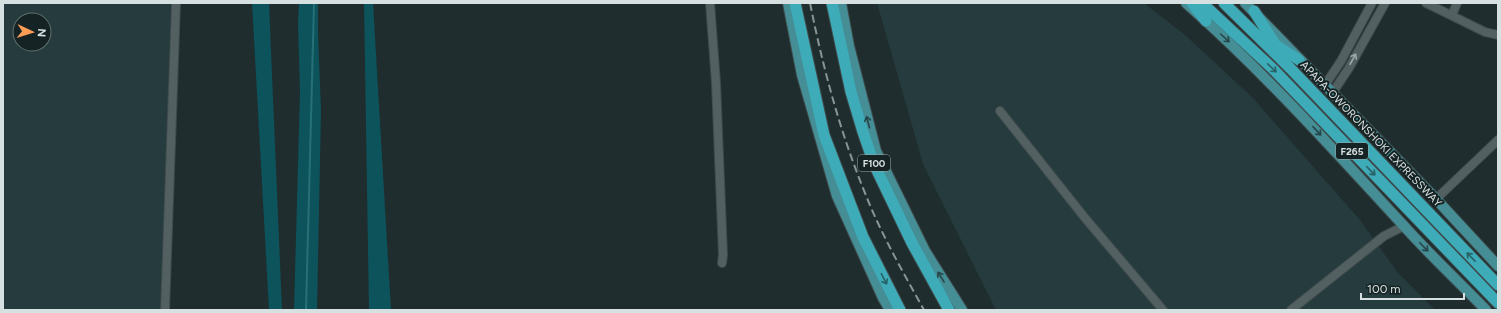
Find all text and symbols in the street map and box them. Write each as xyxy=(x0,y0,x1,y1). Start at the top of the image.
north arrow xyxy=(12,12,52,52)
text: N xyxy=(35,28,48,37)
one-way arrow xyxy=(1220,34,1230,43)
one-way arrow xyxy=(1350,54,1358,66)
street label: APAPA-OWORONSHOKI EXPRESSWAY xyxy=(1298,58,1445,210)
one-way arrow xyxy=(1267,63,1277,72)
one-way arrow xyxy=(864,116,872,129)
one-way arrow xyxy=(1312,126,1321,136)
road number: F265 xyxy=(1336,143,1368,159)
road number: F100 xyxy=(858,155,890,171)
one-way arrow xyxy=(1366,166,1376,176)
one-way arrow xyxy=(1419,242,1429,252)
one-way arrow xyxy=(1466,252,1476,262)
one-way arrow xyxy=(881,272,888,284)
one-way arrow xyxy=(937,272,945,283)
scale bar xyxy=(1361,275,1464,301)
text: 100 m xyxy=(1367,282,1401,296)

